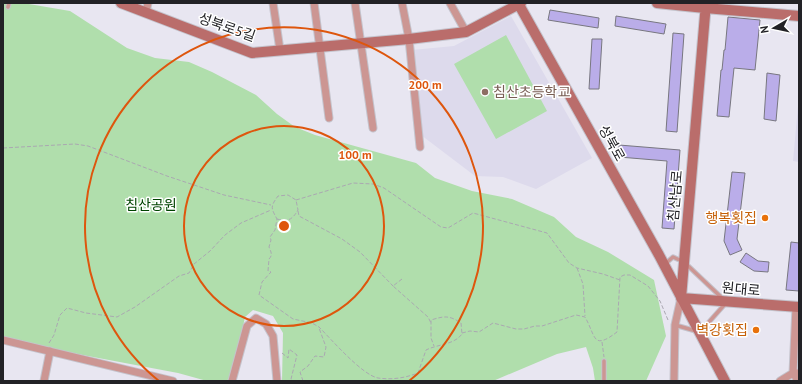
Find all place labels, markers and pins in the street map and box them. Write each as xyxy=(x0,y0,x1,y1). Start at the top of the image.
place label: 침산초등학교 xyxy=(493,83,570,101)
marker: 침산초등학교 xyxy=(480,87,490,97)
place label: 행복횟집 xyxy=(705,209,757,227)
marker: 행복횟집 xyxy=(760,213,770,223)
centre of rings xyxy=(277,219,291,233)
place label: 벽강횟집 xyxy=(696,321,748,339)
marker: 벽강횟집 xyxy=(751,325,761,335)

